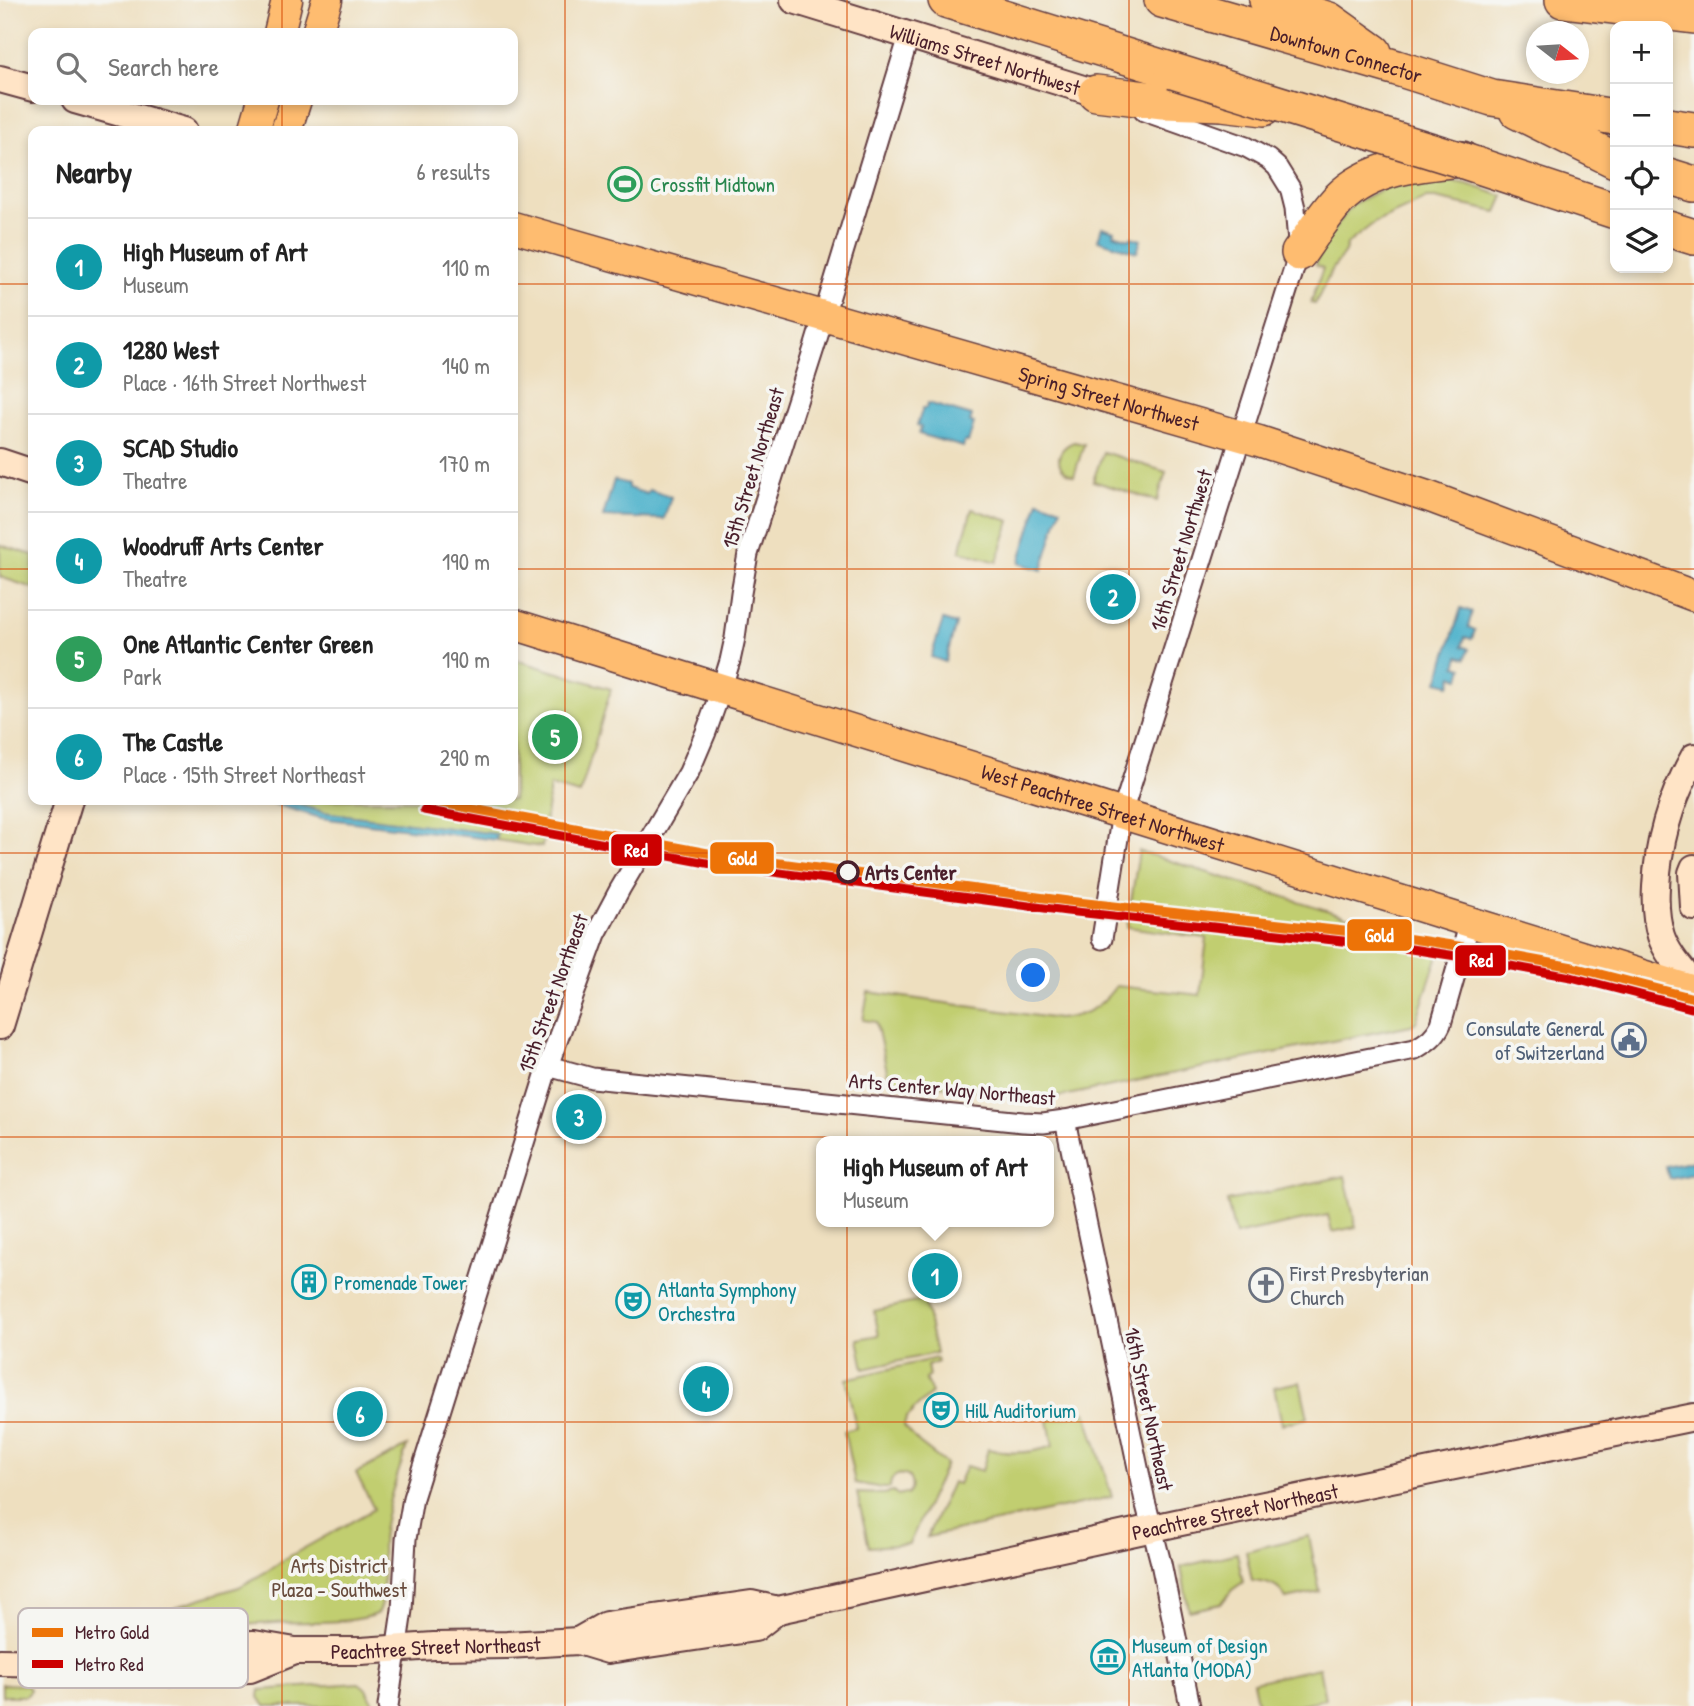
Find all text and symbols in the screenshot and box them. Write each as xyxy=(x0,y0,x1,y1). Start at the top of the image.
street label: Williams Street Northwest xyxy=(886,16,1085,102)
street label: Downtown Connector xyxy=(1267,18,1426,90)
north arrow xyxy=(1526,21,1589,84)
map controls xyxy=(1610,21,1673,273)
button: + xyxy=(1610,21,1673,84)
search box xyxy=(28,28,518,105)
icon: search xyxy=(52,48,90,86)
text: Search here xyxy=(108,49,219,84)
button: − xyxy=(1610,84,1673,147)
button: locate xyxy=(1610,147,1673,210)
text: Nearby xyxy=(56,152,132,192)
text: 6 results xyxy=(417,156,490,187)
sports icon: Crossfit Midtown xyxy=(606,165,644,203)
place label: Crossfit Midtown xyxy=(650,170,775,199)
button: layers xyxy=(1610,210,1673,273)
text: High Museum of Art xyxy=(123,234,307,269)
text: 1 xyxy=(75,252,83,283)
text: 110 m xyxy=(442,252,490,283)
text: Museum xyxy=(123,269,189,300)
text: 1280 West xyxy=(123,332,219,367)
text: 2 xyxy=(74,350,84,381)
text: 140 m xyxy=(442,350,490,381)
street label: Spring Street Northwest xyxy=(1015,358,1203,438)
text: Place · 16th Street Northwest xyxy=(123,367,366,398)
street label: 15th Street Northeast xyxy=(715,383,791,552)
text: SCAD Studio xyxy=(123,430,238,465)
text: 3 xyxy=(74,448,84,479)
text: 170 m xyxy=(439,448,490,479)
text: Theatre xyxy=(123,465,188,496)
street label: 16th Street Northwest xyxy=(1143,465,1220,634)
text: Woodruff Arts Center xyxy=(123,528,323,563)
text: 4 xyxy=(75,546,83,577)
text: 190 m xyxy=(442,546,490,577)
text: Theatre xyxy=(123,563,188,594)
pin: 2 xyxy=(1090,571,1136,623)
text: One Atlantic Center Green xyxy=(123,626,373,661)
text: 5 xyxy=(74,644,84,675)
text: 190 m xyxy=(442,644,490,675)
text: Park xyxy=(123,661,161,692)
pin: 5 xyxy=(532,711,578,763)
text: The Castle xyxy=(123,724,223,759)
text: 6 xyxy=(74,742,84,773)
text: 290 m xyxy=(440,742,490,773)
street label: West Peachtree Street Northwest xyxy=(978,756,1229,859)
text: Place · 15th Street Northeast xyxy=(123,759,365,790)
line badge: Red xyxy=(610,833,663,867)
text: Red xyxy=(624,837,648,863)
line badge: Gold xyxy=(709,841,775,875)
text: Gold xyxy=(727,845,757,871)
place label: Arts Center xyxy=(865,858,957,887)
marker: Arts Center xyxy=(837,861,859,883)
street label: 15th Street Northeast xyxy=(511,909,595,1076)
line badge: Gold xyxy=(1346,918,1413,952)
text: Gold xyxy=(1364,922,1394,948)
line badge: Red xyxy=(1454,944,1507,977)
text: Red xyxy=(1469,947,1493,973)
your location xyxy=(1016,958,1050,992)
place label: Consulate General of Switzerland xyxy=(1466,1014,1604,1067)
public building icon: Consulate General of Switzerland xyxy=(1610,1021,1648,1059)
street label: Arts Center Way Northeast xyxy=(848,1066,1057,1113)
pin: 3 xyxy=(556,1091,602,1143)
popup xyxy=(816,1136,1054,1227)
text: High Museum of Art xyxy=(843,1149,1027,1184)
text: Museum xyxy=(843,1184,909,1215)
pin: 1 xyxy=(912,1250,958,1302)
place label: First Presbyterian Church xyxy=(1289,1259,1429,1312)
building icon: Promenade Tower xyxy=(290,1263,328,1301)
church icon: First Presbyterian Church xyxy=(1247,1266,1285,1304)
place label: Promenade Tower xyxy=(334,1268,467,1297)
place label: Atlanta Symphony Orchestra xyxy=(658,1275,797,1328)
theatre icon: Atlanta Symphony Orchestra xyxy=(614,1282,652,1320)
street label: 16th Street Northeast xyxy=(1118,1325,1181,1494)
pin: 4 xyxy=(683,1363,729,1415)
pin: 6 xyxy=(337,1388,383,1440)
theatre icon: Hill Auditorium xyxy=(922,1391,960,1429)
place label: Hill Auditorium xyxy=(965,1396,1076,1425)
street label: Peachtree Street Northeast xyxy=(1129,1476,1342,1547)
park label: Arts District Plaza - Southwest xyxy=(271,1551,407,1604)
legend xyxy=(18,1608,248,1688)
text: Metro Gold xyxy=(75,1619,150,1645)
street label: Peachtree Street Northeast xyxy=(331,1629,542,1666)
place label: Museum of Design Atlanta (MODA) xyxy=(1132,1631,1268,1684)
museum icon: Museum of Design Atlanta (MODA) xyxy=(1089,1638,1127,1676)
text: Metro Red xyxy=(75,1651,144,1677)

